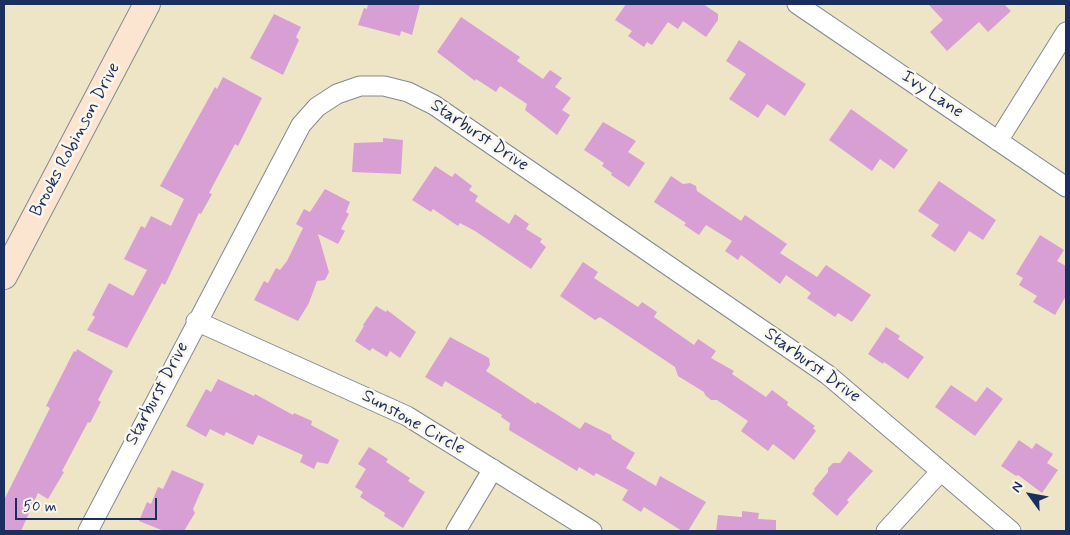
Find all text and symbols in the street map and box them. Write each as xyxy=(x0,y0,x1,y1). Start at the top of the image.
street label: Brooks Robinson Drive xyxy=(26,59,126,221)
street label: Ivy Lane xyxy=(897,66,967,124)
street label: Starburst Drive xyxy=(426,95,532,177)
street label: Starburst Drive xyxy=(760,324,864,408)
street label: Starburst Drive xyxy=(122,339,194,449)
street label: Sunstone Circle xyxy=(358,386,468,460)
north arrow xyxy=(1005,470,1055,520)
text: N xyxy=(1007,478,1027,496)
scale bar xyxy=(18,488,160,520)
text: 50 m xyxy=(23,497,57,517)

